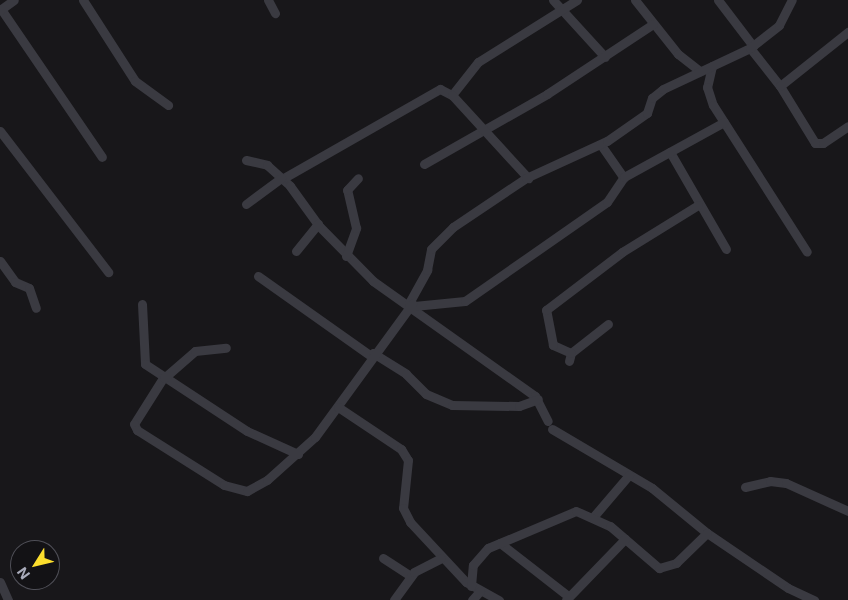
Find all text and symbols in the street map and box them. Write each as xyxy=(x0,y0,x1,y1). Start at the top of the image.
north arrow xyxy=(10,540,60,590)
text: N xyxy=(13,564,33,583)

